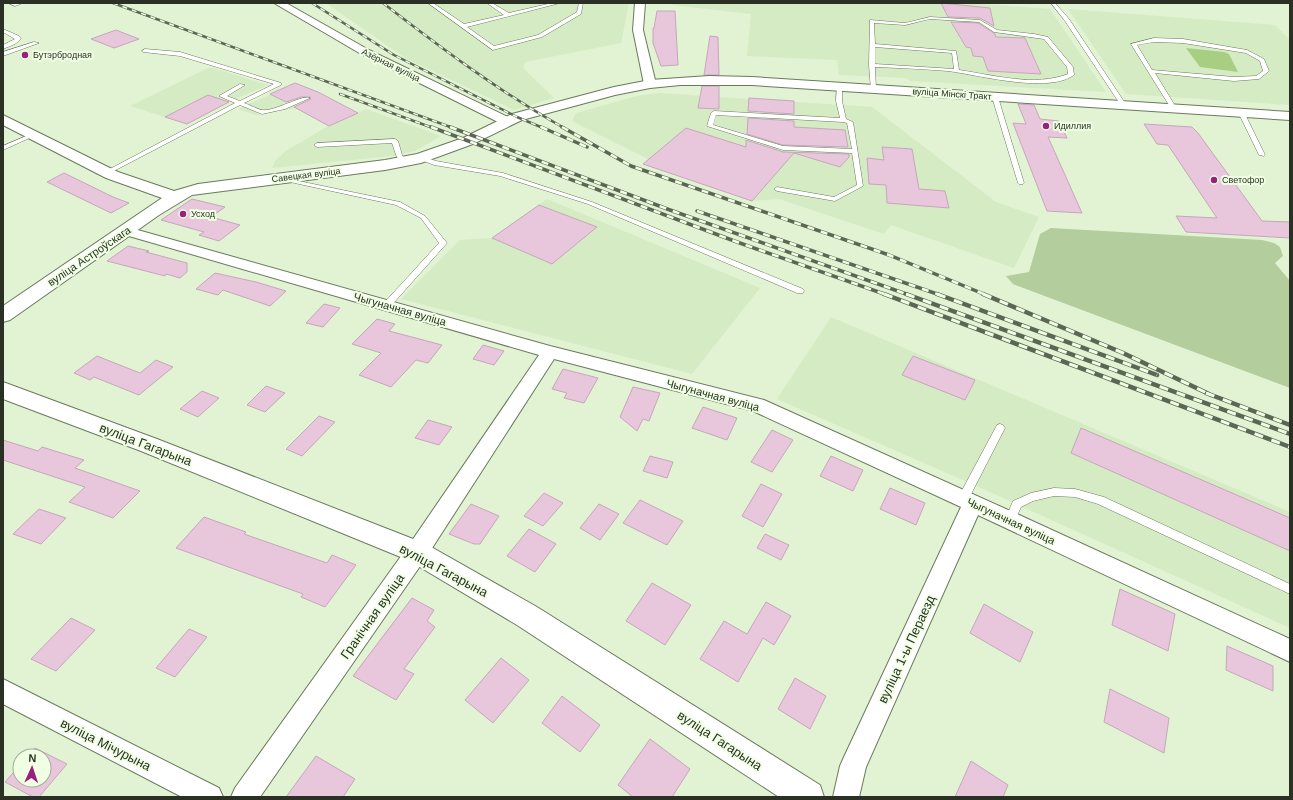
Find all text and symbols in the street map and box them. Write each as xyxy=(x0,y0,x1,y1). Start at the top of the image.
street label: Азёрная вуліца xyxy=(360,47,422,83)
marker: Бутэрбродная xyxy=(20,50,30,60)
place label: Бутэрбродная xyxy=(33,50,92,60)
street label: вуліца Мінскі Тракт xyxy=(912,86,992,102)
marker: Идиллия xyxy=(1041,121,1051,131)
place label: Идиллия xyxy=(1054,121,1091,131)
street label: Савецкая вуліца xyxy=(271,166,341,184)
marker: Светофор xyxy=(1209,175,1219,185)
place label: Светофор xyxy=(1222,175,1264,185)
marker: Усход xyxy=(178,209,188,219)
place label: Усход xyxy=(191,209,216,219)
street label: вуліца Астроўскага xyxy=(45,223,133,288)
street label: Чыгуначная вуліца xyxy=(352,290,449,328)
street label: Чыгуначная вуліца xyxy=(665,377,762,413)
street label: вуліца Гагарына xyxy=(97,420,195,469)
street label: Чыгуначная вуліца xyxy=(965,495,1058,547)
street label: вуліца Гагарына xyxy=(397,541,491,600)
street label: Гранічная вуліца xyxy=(337,570,408,662)
street label: вуліца 1-ы Пераезд xyxy=(875,592,938,706)
street label: вуліца Гагарына xyxy=(675,707,765,774)
street label: вуліца Мічурына xyxy=(58,715,154,774)
north arrow xyxy=(12,748,52,788)
text: N xyxy=(28,752,37,764)

